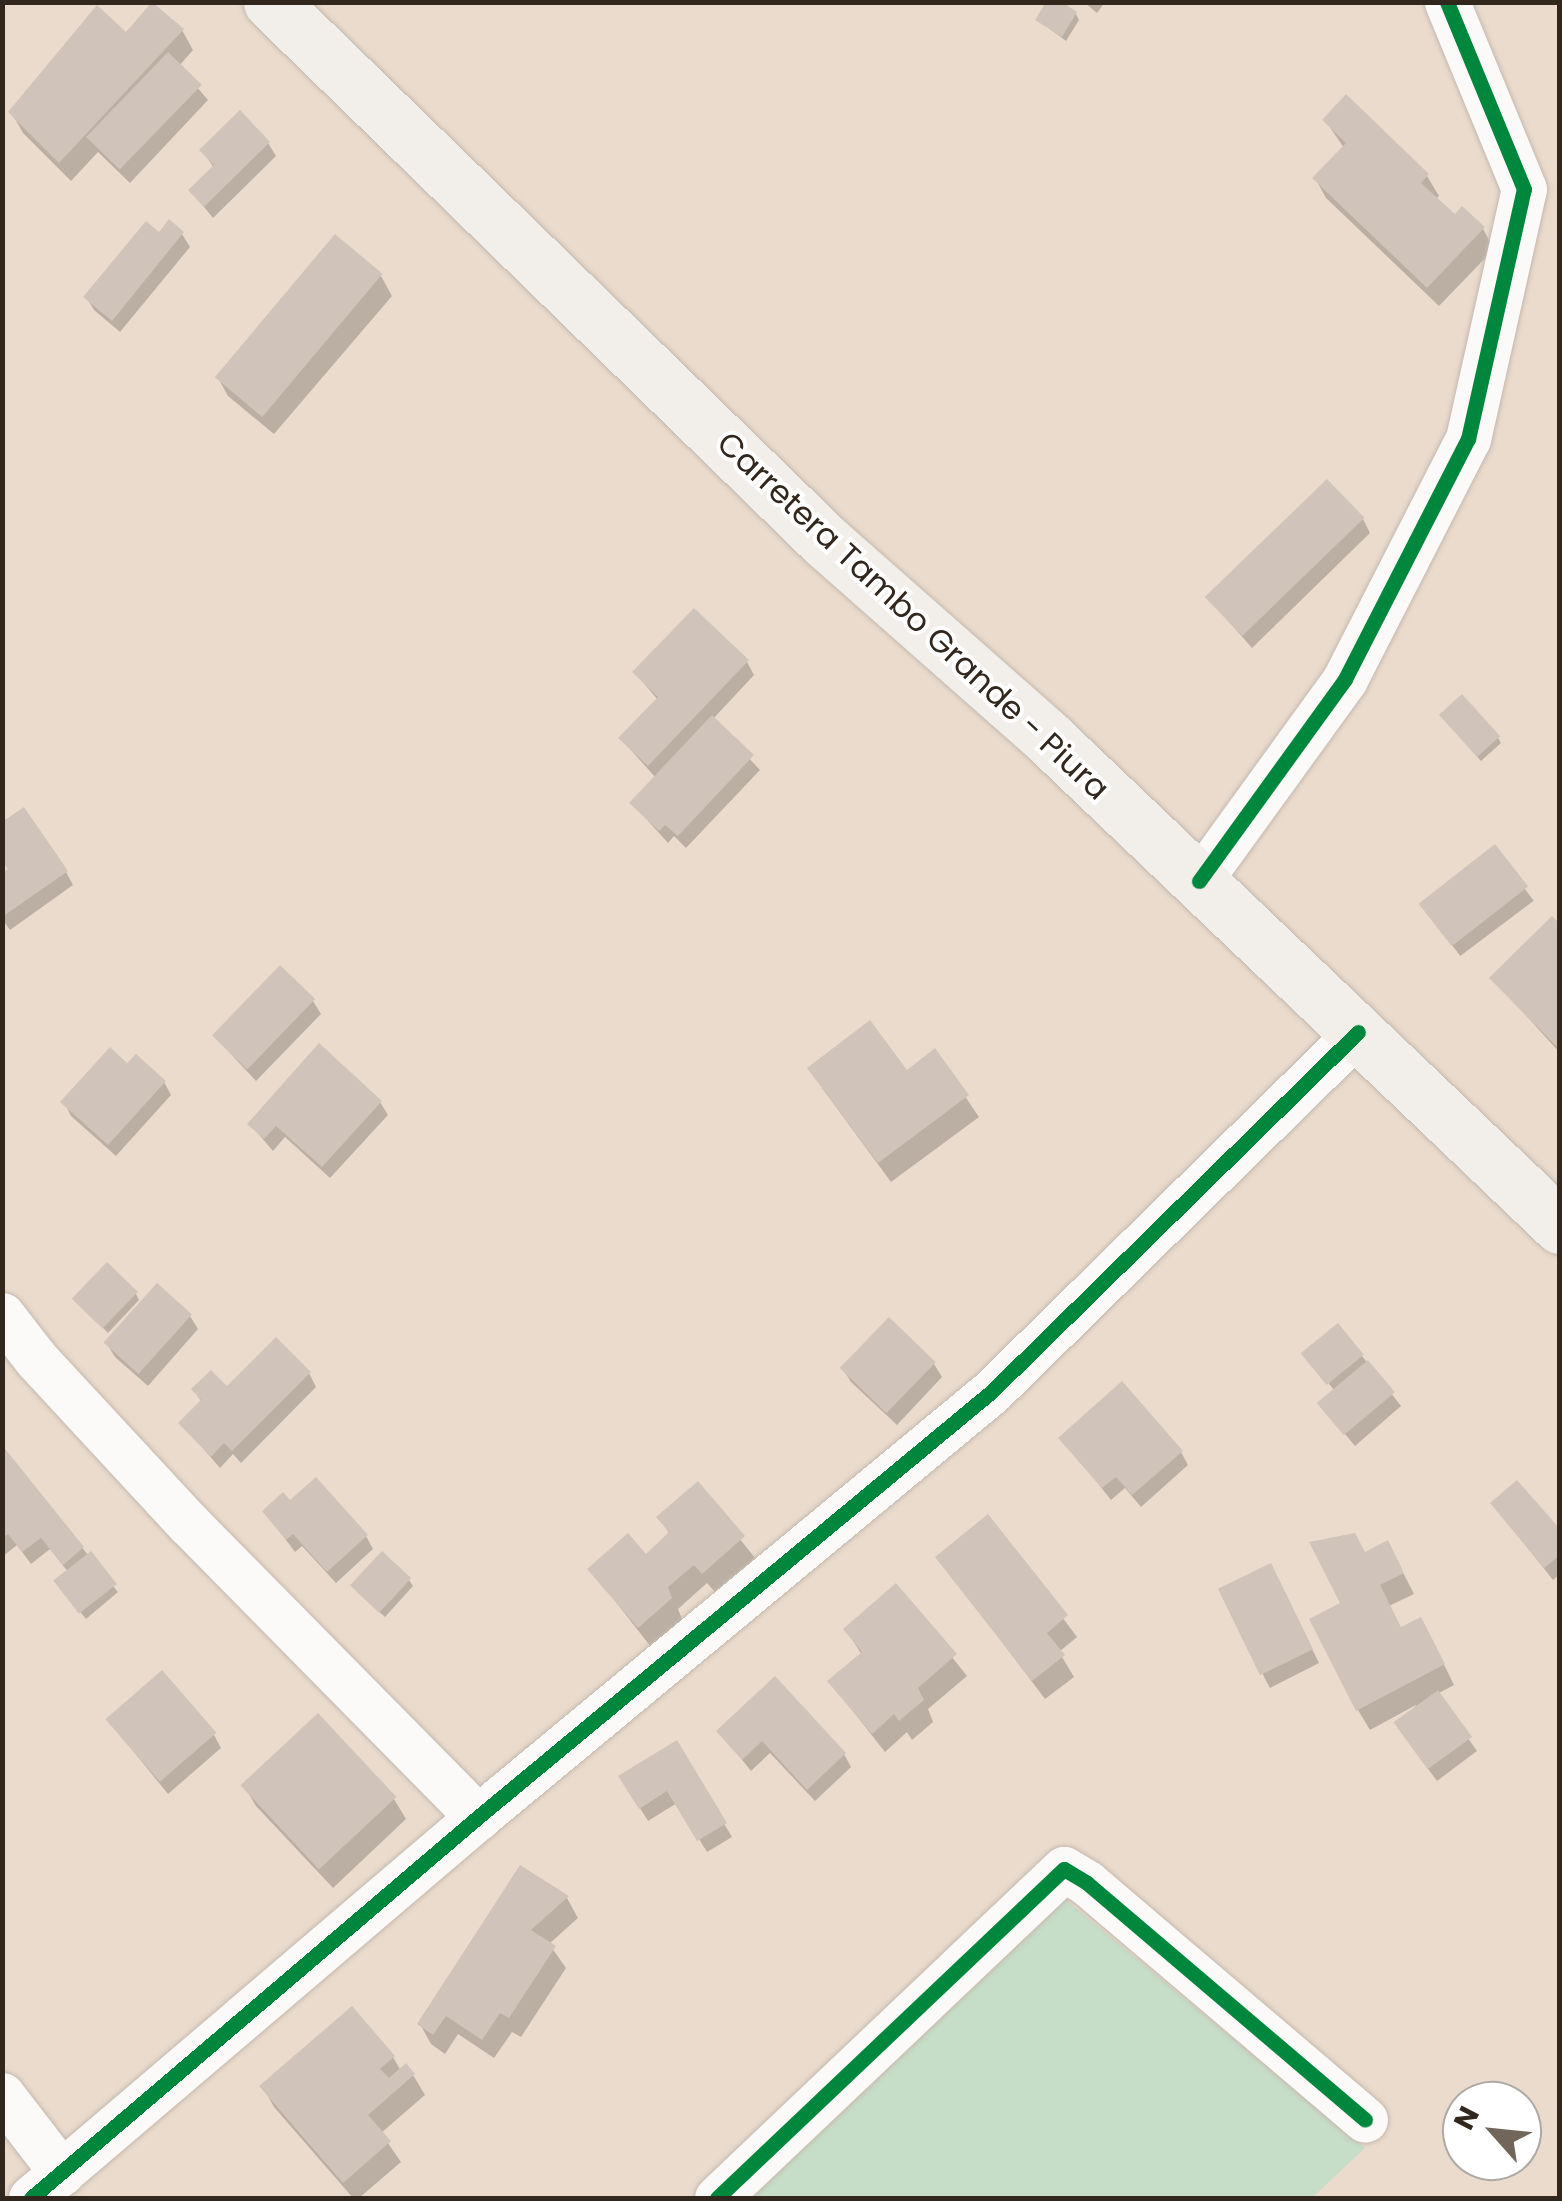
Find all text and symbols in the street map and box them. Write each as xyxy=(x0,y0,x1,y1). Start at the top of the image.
street label: Carretera Tambo Grande - Piura xyxy=(709,424,1117,808)
north arrow xyxy=(1442,2081,1542,2181)
text: N xyxy=(1444,2100,1489,2136)

